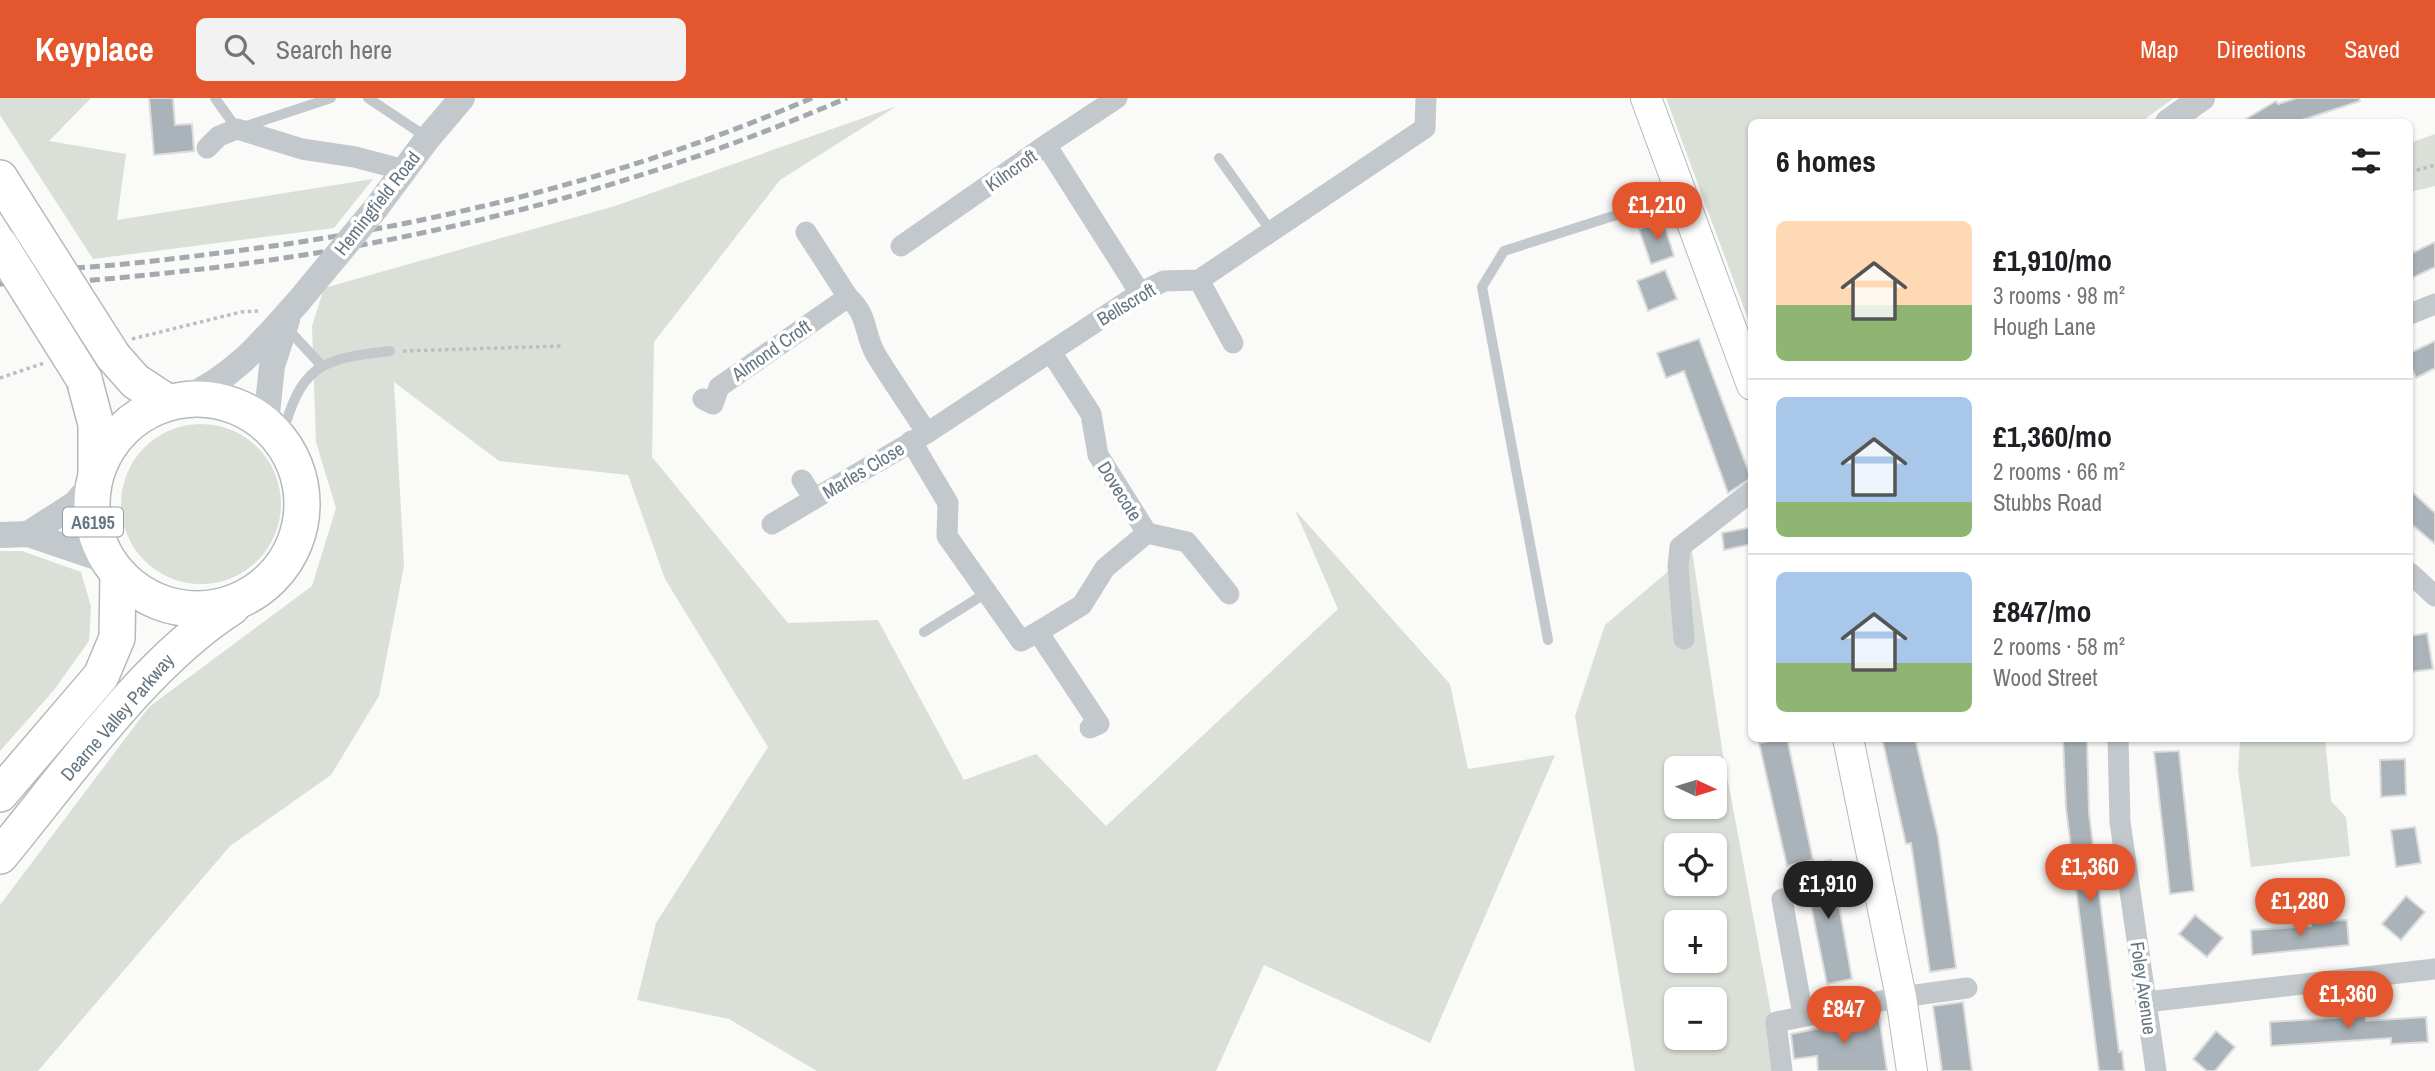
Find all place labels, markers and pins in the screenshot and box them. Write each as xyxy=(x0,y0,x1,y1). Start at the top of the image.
pin: £1,210 xyxy=(1600,183,1714,242)
pin: £1,360 xyxy=(2033,844,2147,904)
pin: £1,910 xyxy=(1771,862,1885,921)
pin: £1,280 xyxy=(2243,878,2357,938)
pin: £1,360 xyxy=(2291,972,2405,1031)
pin: £847 xyxy=(1803,986,1885,1046)

